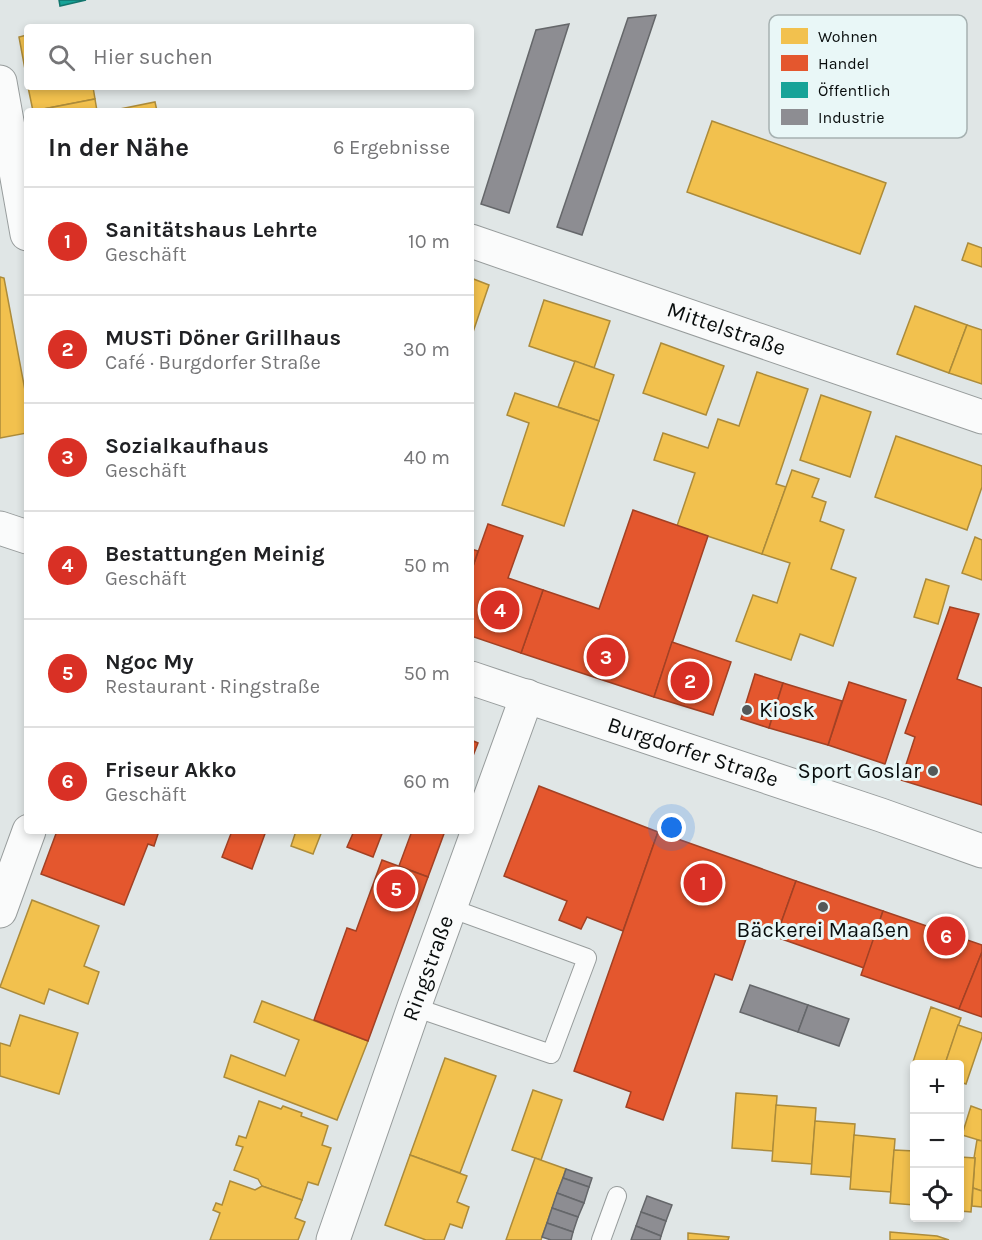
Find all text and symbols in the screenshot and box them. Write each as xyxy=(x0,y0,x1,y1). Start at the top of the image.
legend xyxy=(769,15,967,138)
search box xyxy=(24,24,474,90)
text: Wohnen xyxy=(818,27,878,46)
icon: search xyxy=(45,41,78,74)
text: Hier suchen xyxy=(93,44,213,70)
text: Handel xyxy=(818,54,869,73)
text: Öffentlich xyxy=(818,81,890,100)
text: Industrie xyxy=(818,108,885,127)
text: In der Nähe xyxy=(48,132,189,163)
text: 6 Ergebnisse xyxy=(333,136,450,159)
text: Sanitätshaus Lehrte xyxy=(105,217,317,243)
text: 1 xyxy=(64,230,71,253)
text: 10 m xyxy=(408,230,450,253)
text: Geschäft xyxy=(105,243,186,266)
street label: Mittelstraße xyxy=(663,296,789,361)
text: MUSTi Döner Grillhaus xyxy=(105,325,341,351)
text: 2 xyxy=(61,338,74,361)
text: 30 m xyxy=(403,338,450,361)
text: Café · Burgdorfer Straße xyxy=(105,351,321,374)
text: Sozialkaufhaus xyxy=(105,433,269,459)
text: 3 xyxy=(61,446,74,469)
text: 40 m xyxy=(404,446,450,469)
text: Geschäft xyxy=(105,459,186,482)
text: Bestattungen Meinig xyxy=(105,541,325,567)
text: 4 xyxy=(62,554,73,577)
text: 50 m xyxy=(403,554,450,577)
text: Geschäft xyxy=(105,567,186,590)
pin: 4 xyxy=(480,588,520,632)
pin: 3 xyxy=(586,634,626,680)
text: Ngoc My xyxy=(105,649,194,675)
pin: 2 xyxy=(670,658,710,704)
text: 5 xyxy=(62,662,73,685)
text: 50 m xyxy=(403,662,450,685)
text: Restaurant · Ringstraße xyxy=(105,675,320,698)
place label: Kiosk xyxy=(759,697,815,723)
marker: Kiosk xyxy=(740,703,754,717)
street label: Burgdorfer Straße xyxy=(604,712,782,793)
text: Friseur Akko xyxy=(105,757,236,783)
place label: Sport Goslar xyxy=(797,758,921,784)
marker: Sport Goslar xyxy=(926,764,940,778)
text: 6 xyxy=(61,770,74,793)
text: 60 m xyxy=(403,770,450,793)
text: Geschäft xyxy=(105,783,186,806)
your location xyxy=(657,813,686,842)
pin: 1 xyxy=(684,860,722,906)
pin: 5 xyxy=(376,866,416,912)
marker: Bäckerei Maaßen xyxy=(816,900,830,914)
street label: Ringstraße xyxy=(397,912,459,1024)
pin: 6 xyxy=(926,914,966,958)
place label: Bäckerei Maaßen xyxy=(737,917,909,943)
map controls xyxy=(910,1060,964,1222)
button: + xyxy=(910,1060,964,1114)
button: − xyxy=(910,1114,964,1168)
button: locate xyxy=(910,1168,964,1222)

